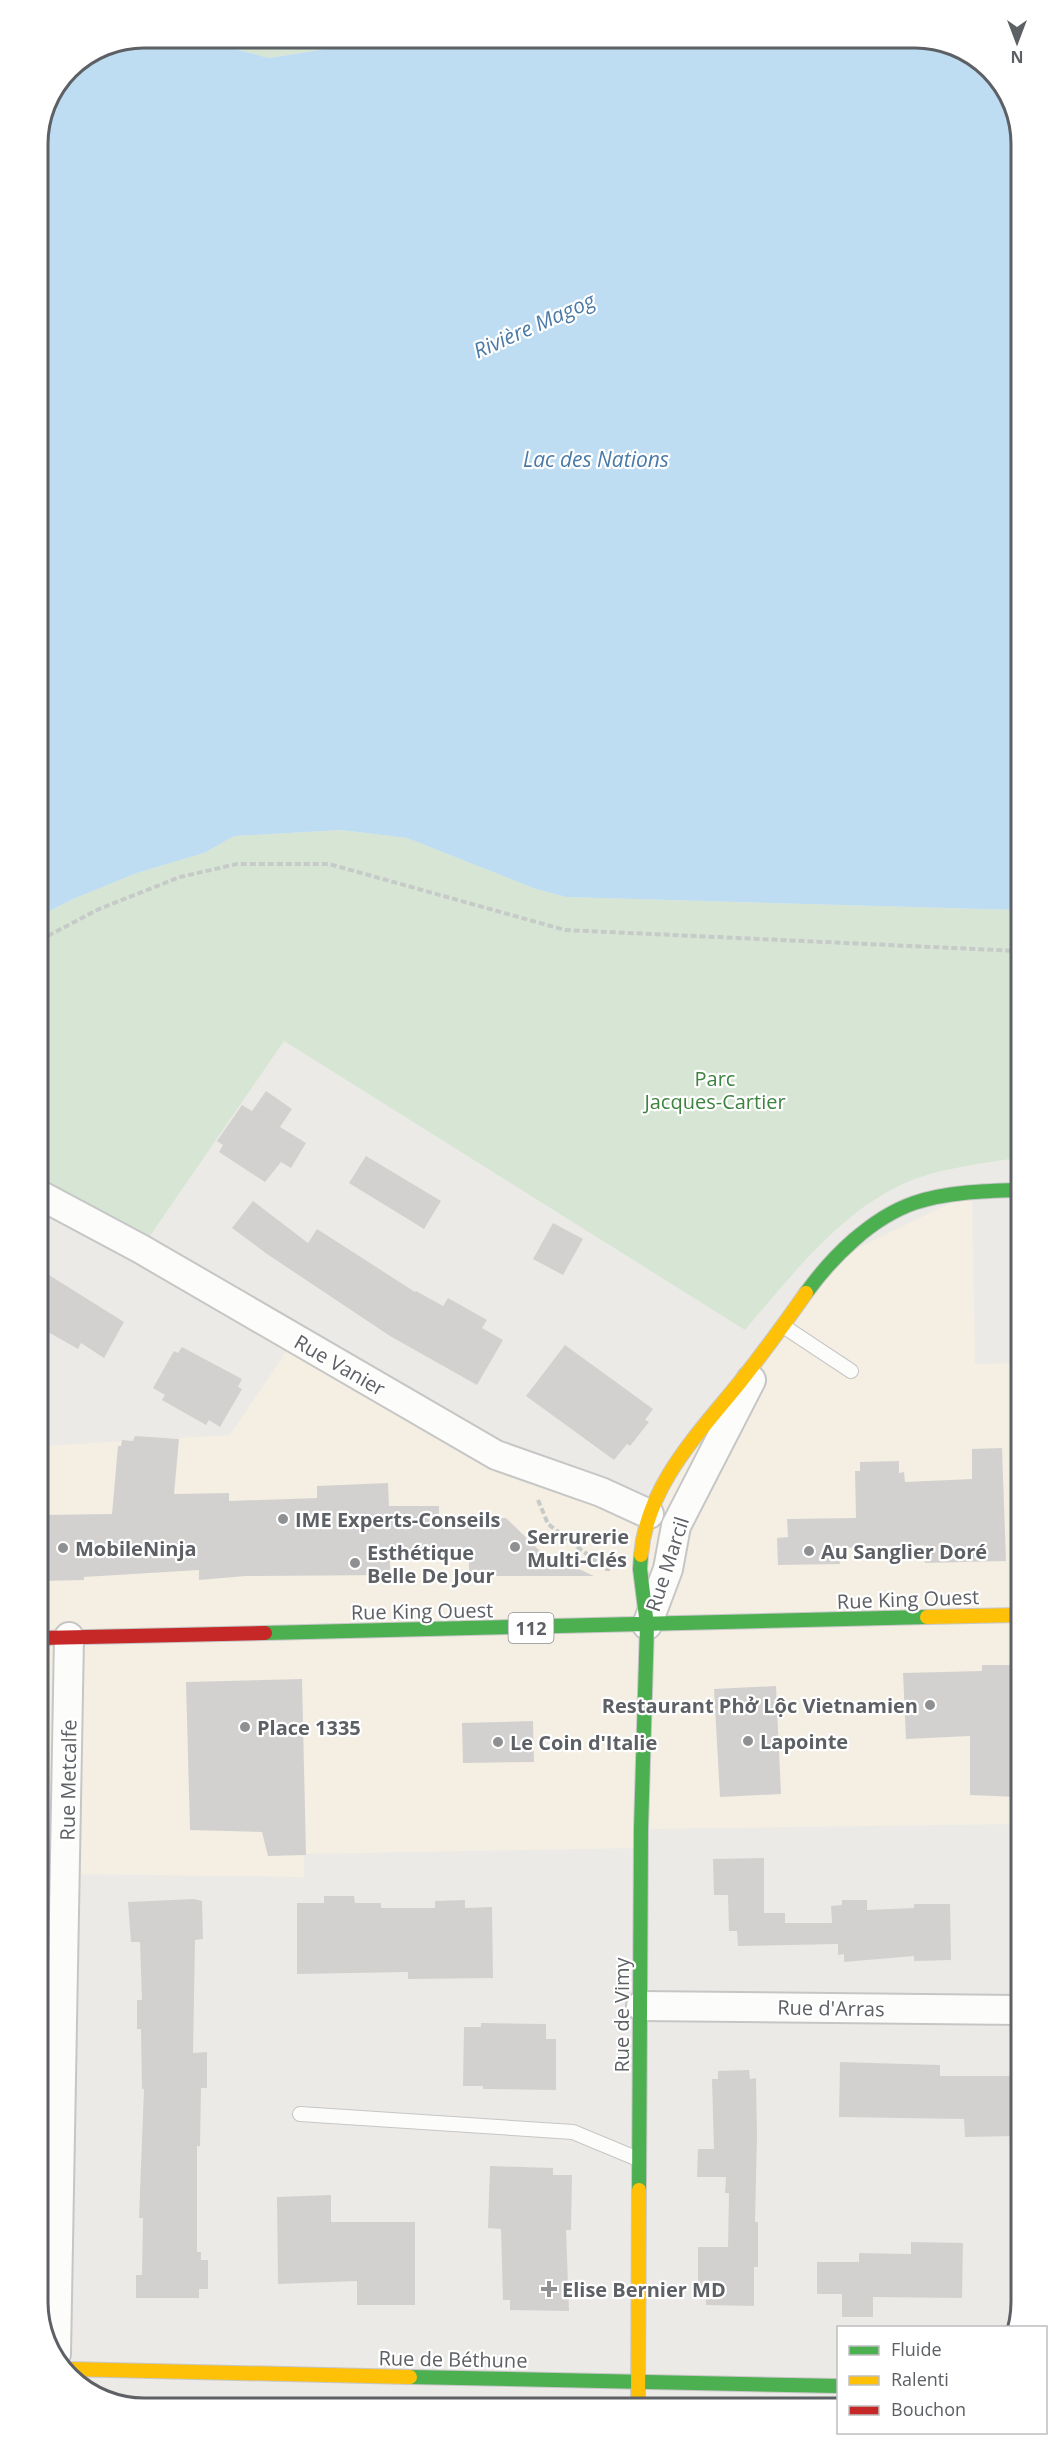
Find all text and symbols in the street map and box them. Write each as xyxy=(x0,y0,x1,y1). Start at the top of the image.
north arrow xyxy=(987,12,1047,72)
text: N xyxy=(1010,46,1024,68)
water label: Rivière Magog xyxy=(469,285,600,364)
water label: Lac des Nations xyxy=(523,445,669,473)
park label: Parc Jacques-Cartier xyxy=(642,1065,786,1115)
street label: Rue Vanier xyxy=(290,1328,390,1402)
place label: IME Experts-Conseils xyxy=(295,1506,500,1533)
marker: IME Experts-Conseils xyxy=(276,1512,290,1526)
street label: Rue Marcil xyxy=(639,1513,695,1615)
place label: Serrurerie Multi-Clés xyxy=(527,1523,629,1573)
place label: MobileNinja xyxy=(75,1535,197,1562)
place label: Au Sanglier Doré xyxy=(821,1538,987,1565)
place label: Esthétique Belle De Jour xyxy=(367,1539,495,1589)
marker: Serrurerie Multi-Clés xyxy=(508,1540,522,1554)
marker: MobileNinja xyxy=(56,1541,70,1555)
marker: Au Sanglier Doré xyxy=(802,1544,816,1558)
marker: Esthétique Belle De Jour xyxy=(348,1556,362,1570)
street label: Rue King Ouest xyxy=(836,1583,980,1615)
street label: Rue King Ouest xyxy=(351,1596,493,1626)
road number: 112 xyxy=(508,1613,554,1643)
place label: Restaurant Phở Lộc Vietnamien xyxy=(602,1692,918,1719)
marker: Restaurant Phở Lộc Vietnamien xyxy=(923,1698,937,1712)
place label: Place 1335 xyxy=(257,1714,361,1741)
street label: Rue Metcalfe xyxy=(53,1719,83,1841)
marker: Place 1335 xyxy=(238,1720,252,1734)
place label: Lapointe xyxy=(760,1728,848,1755)
place label: Le Coin d'Italie xyxy=(510,1729,657,1756)
marker: Lapointe xyxy=(741,1734,755,1748)
marker: Le Coin d'Italie xyxy=(491,1735,505,1749)
street label: Rue de Vimy xyxy=(608,1956,635,2073)
street label: Rue d'Arras xyxy=(777,1994,885,2022)
place label: Elise Bernier MD xyxy=(562,2276,726,2303)
marker: Elise Bernier MD xyxy=(540,2280,558,2298)
legend xyxy=(837,2326,1047,2434)
text: Fluide xyxy=(891,2337,942,2361)
street label: Rue de Béthune xyxy=(378,2344,528,2374)
text: Ralenti xyxy=(891,2367,949,2391)
text: Bouchon xyxy=(891,2397,966,2421)

